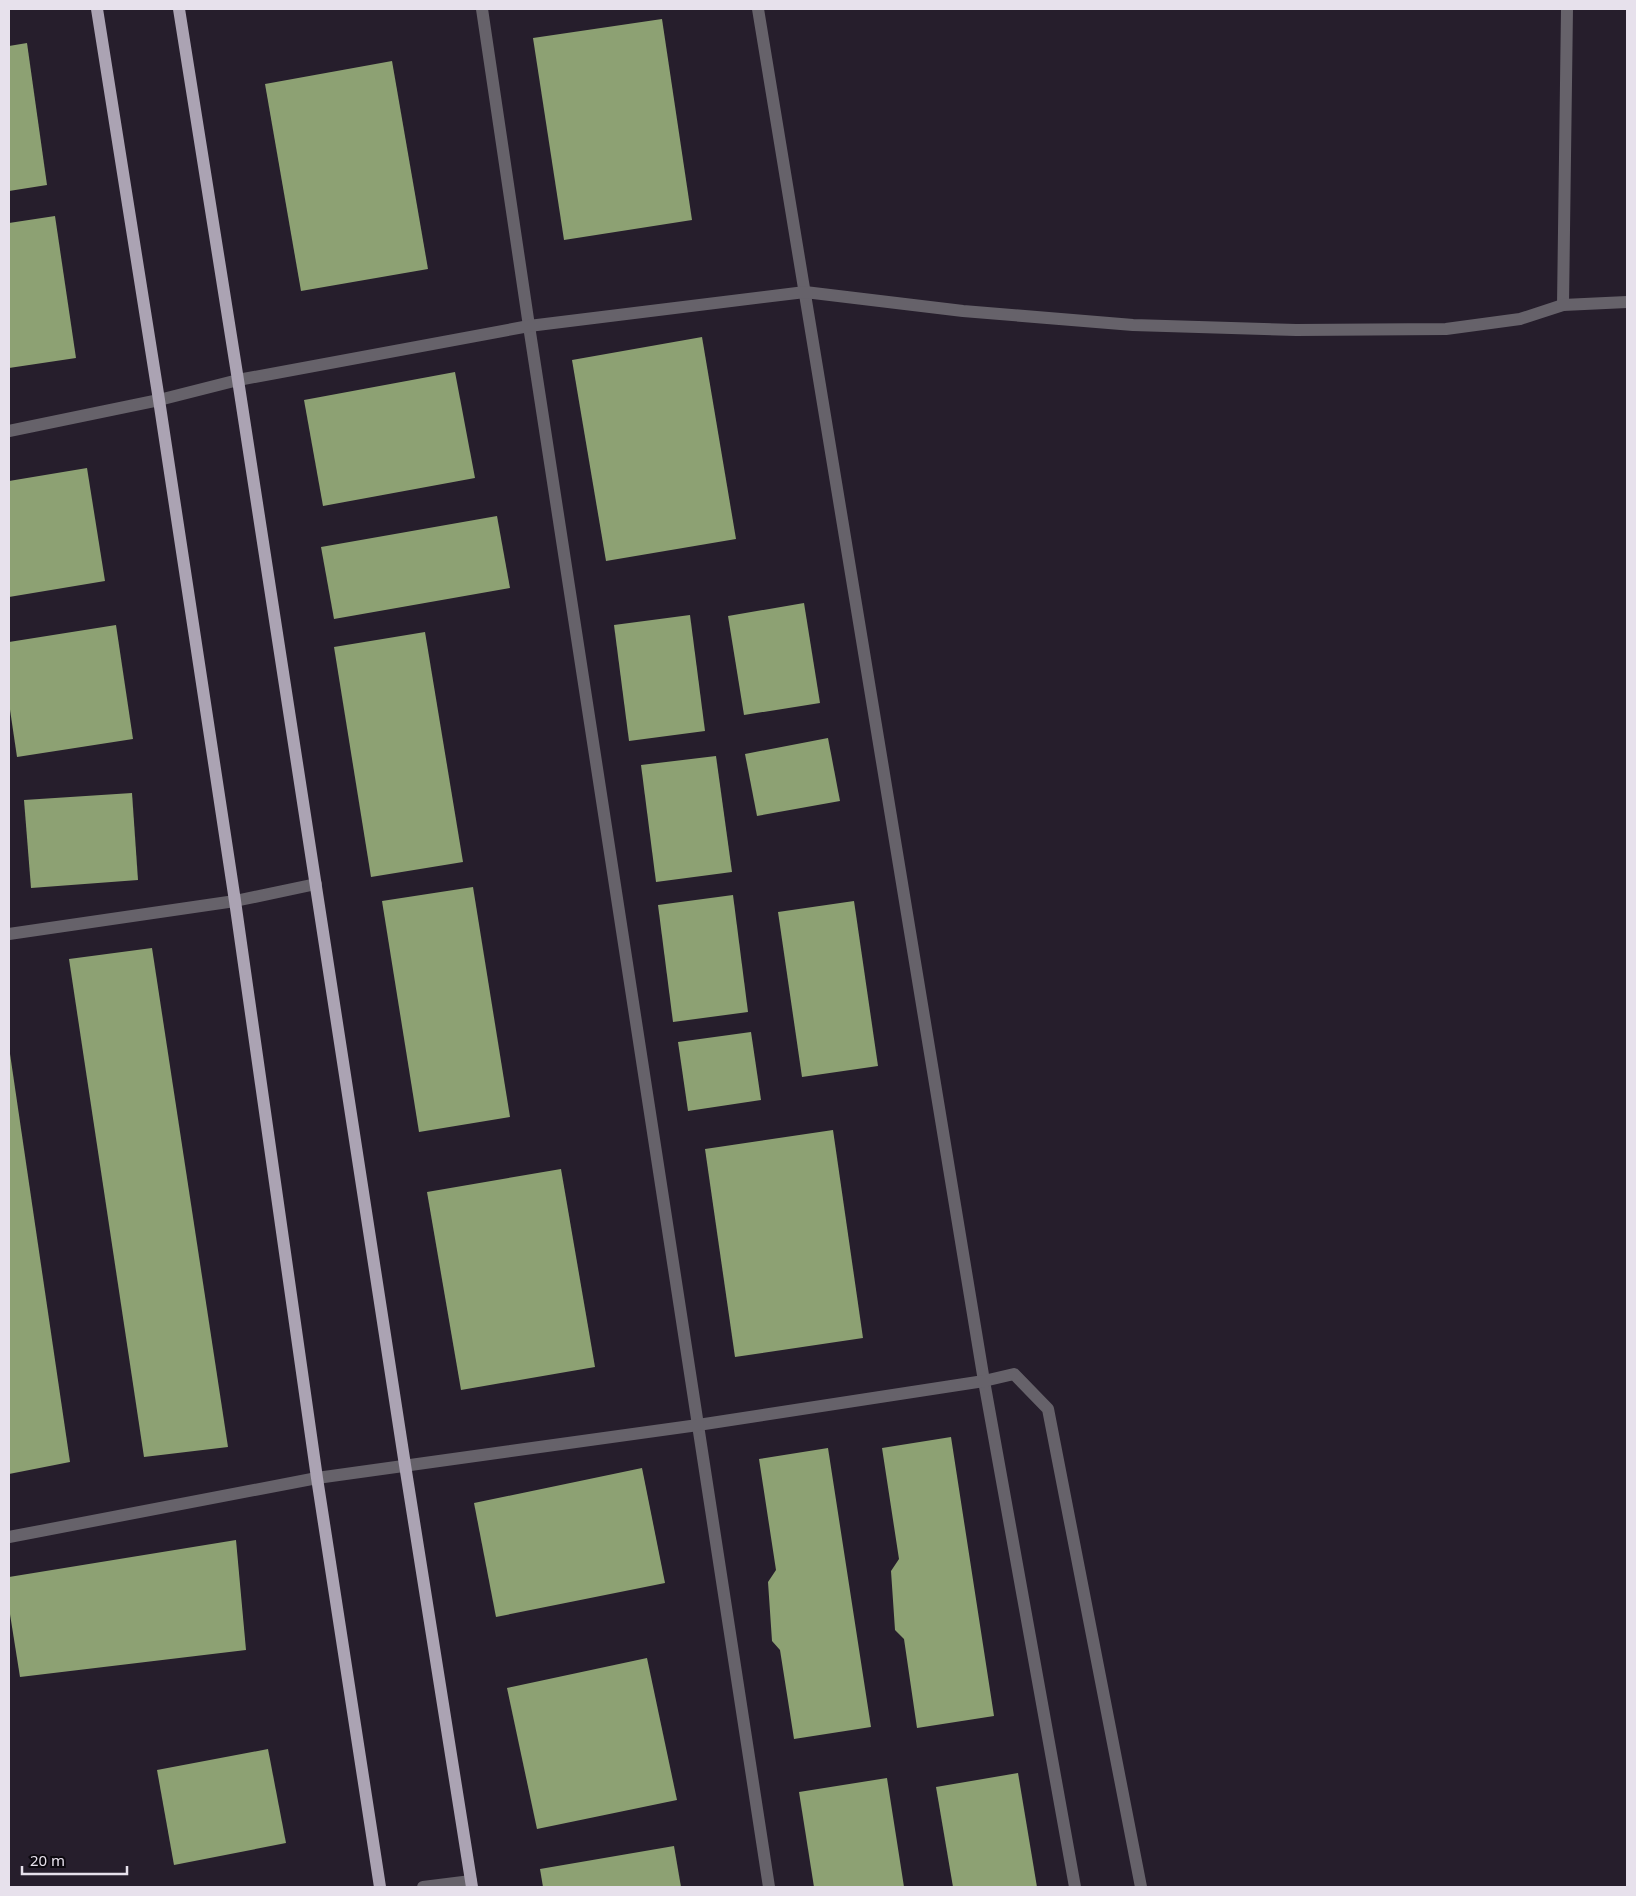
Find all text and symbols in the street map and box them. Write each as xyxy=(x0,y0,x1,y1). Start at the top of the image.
scale bar xyxy=(22,1844,128,1876)
text: 20 m xyxy=(30,1850,65,1870)

